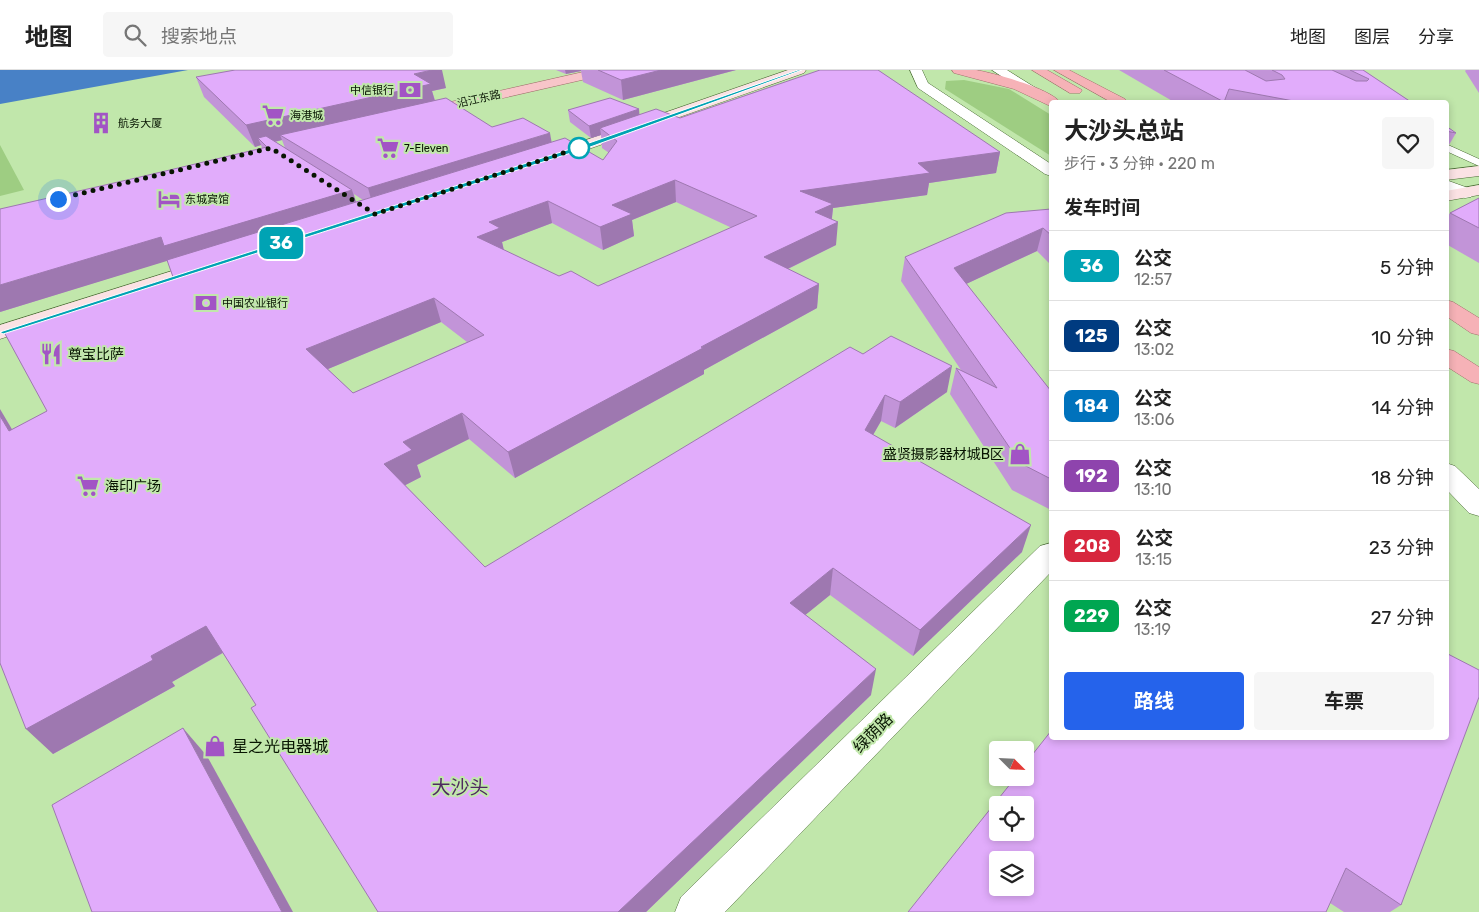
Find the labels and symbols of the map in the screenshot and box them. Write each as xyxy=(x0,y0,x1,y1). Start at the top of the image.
bank icon: 中信银行 xyxy=(397,77,423,103)
place label: 中信银行 xyxy=(350,84,394,97)
street label: 沿江东路 xyxy=(456,88,502,110)
supermarket icon: 海港城 xyxy=(260,102,286,128)
place label: 海港城 xyxy=(290,109,323,122)
building icon: 航务大厦 xyxy=(88,110,114,136)
place label: 航务大厦 xyxy=(118,117,162,130)
supermarket icon: 7-Eleven xyxy=(375,135,401,161)
unlabelled marker xyxy=(568,137,590,159)
place label: 7-Eleven xyxy=(404,142,449,155)
hotel icon: 东城宾馆 xyxy=(156,186,182,212)
your location xyxy=(46,187,71,212)
place label: 东城宾馆 xyxy=(185,193,229,206)
line badge: 36 xyxy=(258,227,304,259)
bank icon: 中国农业银行 xyxy=(193,290,219,316)
place label: 中国农业银行 xyxy=(222,297,288,310)
restaurant icon: 尊宝比萨 xyxy=(38,341,64,367)
place label: 尊宝比萨 xyxy=(68,346,124,363)
shop icon: 盛贤摄影器材城B区 xyxy=(1007,441,1033,467)
place label: 盛贤摄影器材城B区 xyxy=(883,446,1004,463)
supermarket icon: 海印广场 xyxy=(75,473,101,499)
place label: 海印广场 xyxy=(105,478,161,495)
street label: 绿荫路 xyxy=(849,709,897,757)
shop icon: 星之光电器城 xyxy=(202,733,228,759)
place label: 星之光电器城 xyxy=(232,737,328,756)
north arrow xyxy=(989,741,1034,786)
district label: 大沙头 xyxy=(431,776,489,799)

